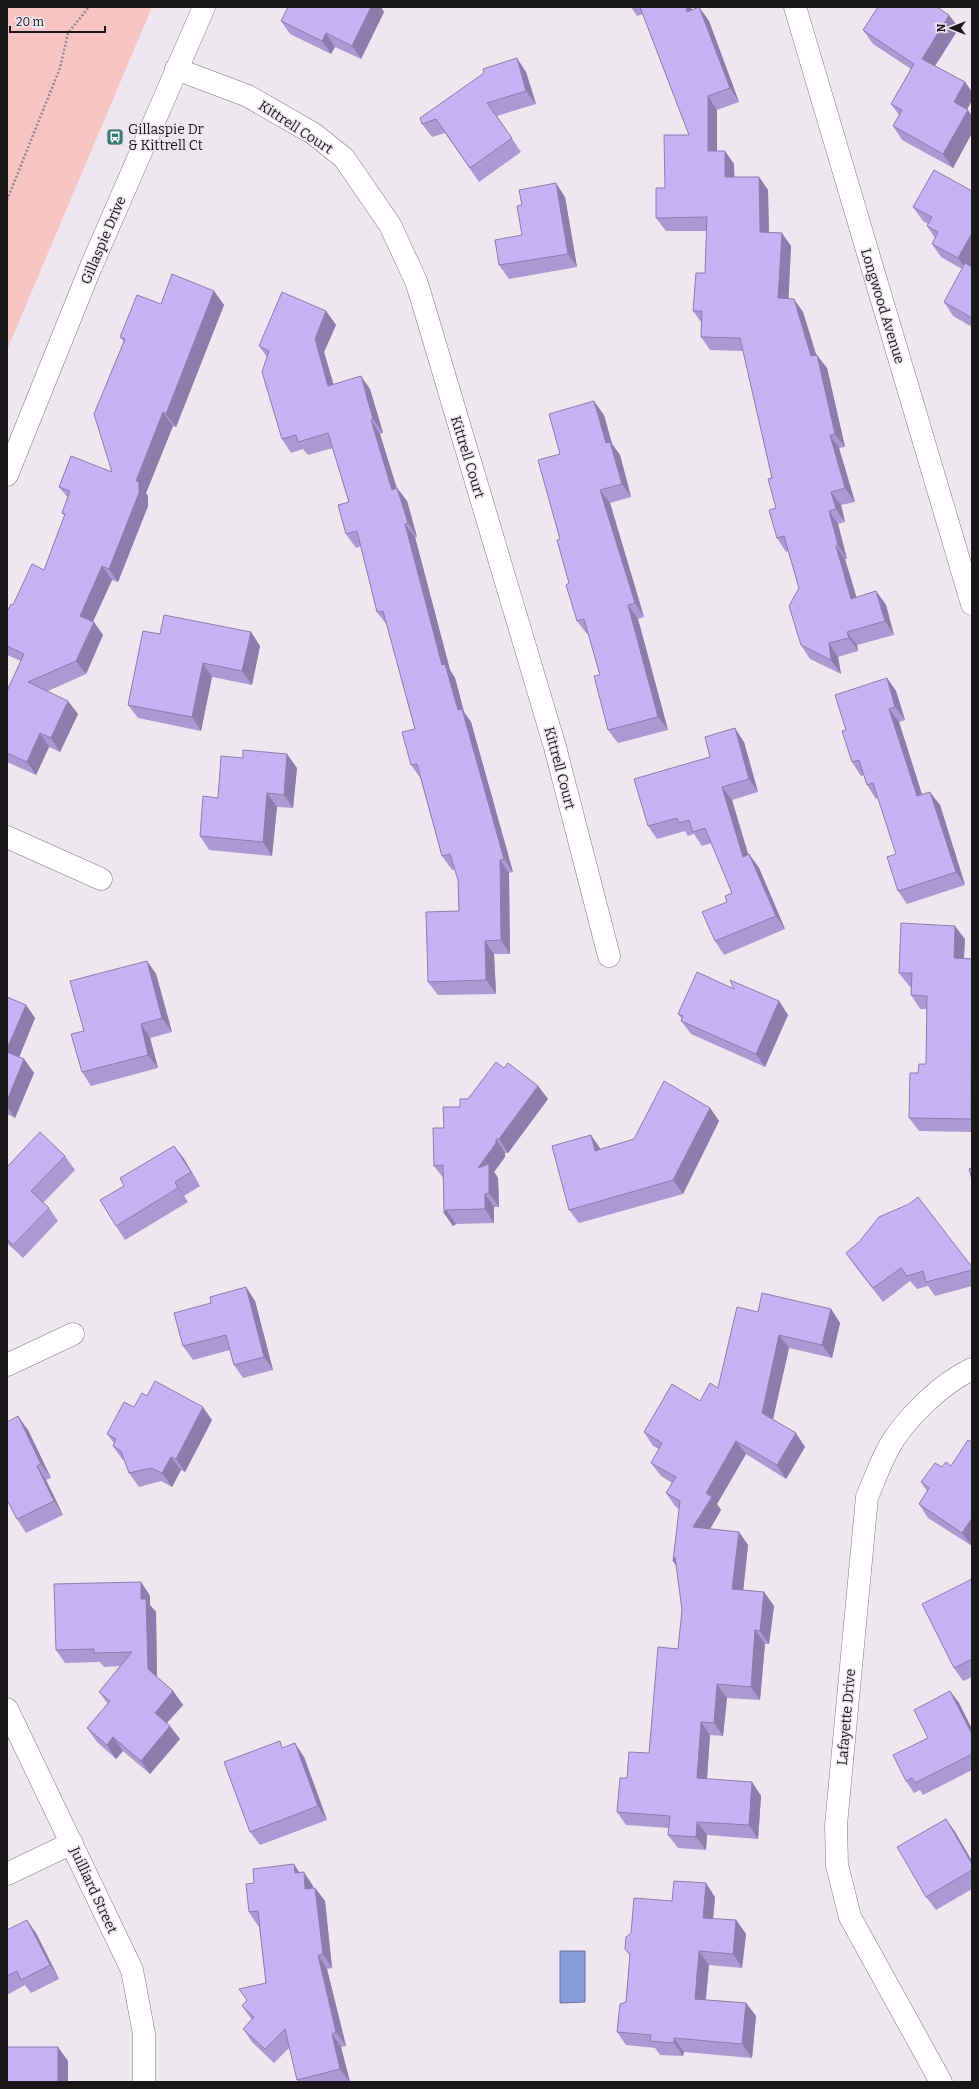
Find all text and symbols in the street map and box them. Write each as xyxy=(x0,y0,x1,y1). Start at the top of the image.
scale bar xyxy=(10,8,105,34)
north arrow xyxy=(931,8,971,48)
text: 20 m xyxy=(16,15,45,29)
text: N xyxy=(935,23,948,32)
street label: Kittrell Court xyxy=(255,97,336,158)
place label: Gillaspie Dr & Kittrell Ct xyxy=(128,121,204,154)
bus stop icon: Gillaspie Dr & Kittrell Ct xyxy=(105,127,125,147)
street label: Gillaspie Drive xyxy=(77,194,130,287)
street label: Longwood Avenue xyxy=(857,247,908,366)
street label: Kittrell Court xyxy=(447,414,488,500)
street label: Kittrell Court xyxy=(540,725,579,811)
street label: Lafayette Drive xyxy=(834,1668,859,1766)
street label: Juilliard Street xyxy=(66,1843,121,1936)

